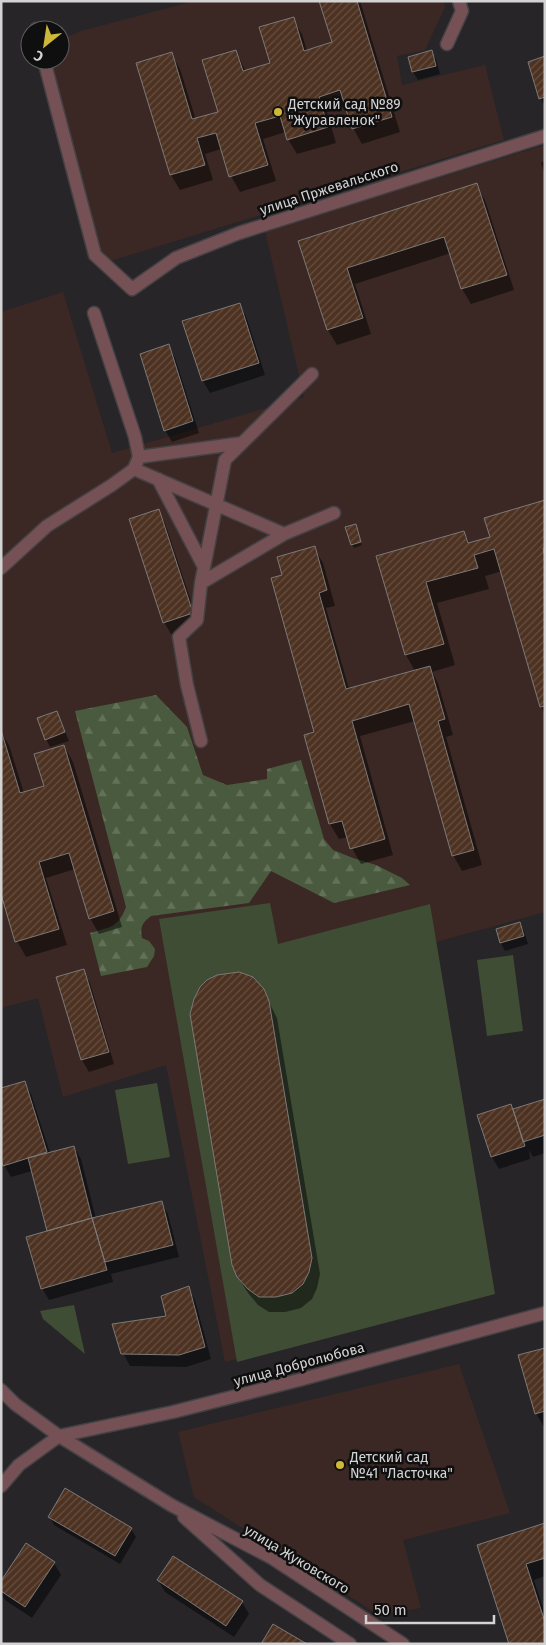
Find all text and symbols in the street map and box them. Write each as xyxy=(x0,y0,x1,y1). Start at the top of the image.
north arrow xyxy=(20,20,70,70)
text: С xyxy=(31,46,46,65)
place label: Детский сад №89 "Журавленок" xyxy=(287,96,401,129)
marker: Детский сад №89 "Журавленок" xyxy=(272,106,284,118)
street label: улица Пржевальского xyxy=(258,158,400,219)
street label: улица Добролюбова xyxy=(232,1339,366,1390)
place label: Детский сад №41 "Ласточка" xyxy=(349,1449,453,1482)
marker: Детский сад №41 "Ласточка" xyxy=(334,1459,346,1471)
street label: улица Жуковского xyxy=(241,1521,353,1598)
scale bar xyxy=(366,1592,494,1624)
text: 50 m xyxy=(374,1601,407,1619)

